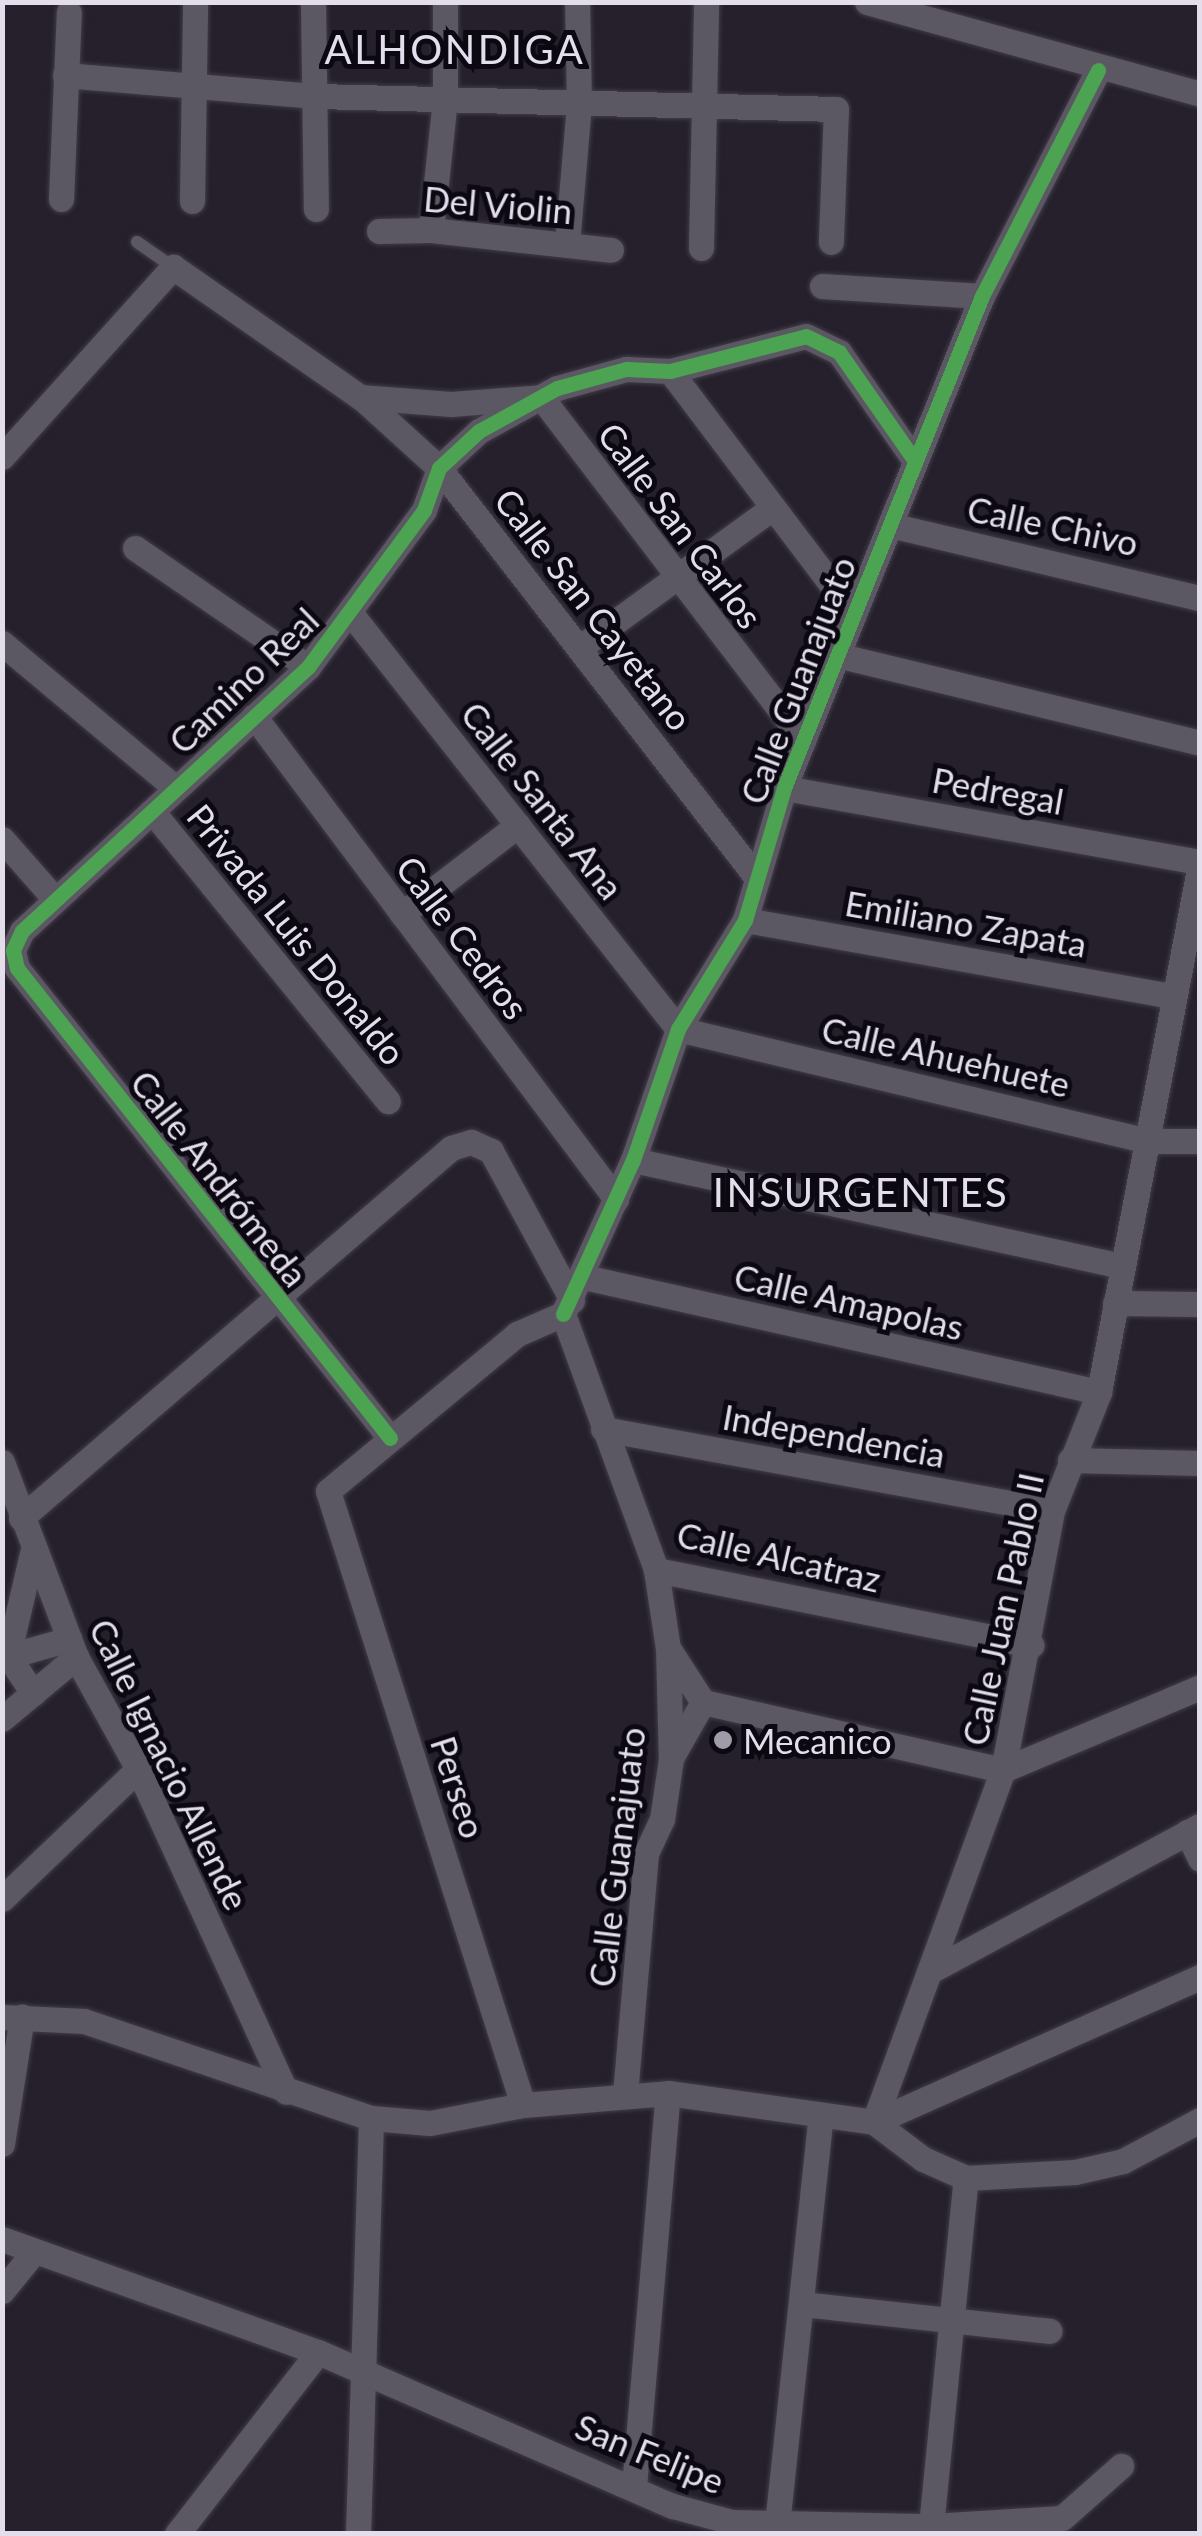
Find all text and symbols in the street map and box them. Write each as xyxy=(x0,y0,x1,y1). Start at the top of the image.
district label: ALHONDIGA xyxy=(325,25,585,73)
street label: Del Violin xyxy=(421,177,575,231)
street label: Calle San Carlos xyxy=(590,414,772,636)
street label: Calle San Cayetano xyxy=(487,480,701,738)
street label: Calle Chivo xyxy=(964,486,1142,564)
street label: Calle Guanajuato xyxy=(731,551,863,809)
street label: Camino Real xyxy=(160,598,326,762)
street label: Calle Santa Ana xyxy=(453,693,633,907)
street label: Pedregal xyxy=(929,758,1067,822)
street label: Privada Luis Donaldo xyxy=(179,795,415,1073)
street label: Calle Cedros xyxy=(388,847,538,1027)
street label: Emiliano Zapata xyxy=(842,881,1090,965)
street label: Calle Ahuehuete xyxy=(817,1007,1075,1105)
street label: Calle Andrómeda xyxy=(122,1061,318,1295)
district label: INSURGENTES xyxy=(713,1168,1009,1216)
street label: Calle Amapolas xyxy=(730,1254,968,1348)
street label: Independencia xyxy=(720,1395,948,1475)
street label: Calle Juan Pablo II xyxy=(953,1468,1051,1750)
street label: Calle Alcatraz xyxy=(673,1512,885,1600)
street label: Calle Ignacio Allende xyxy=(81,1611,259,1917)
place label: Mecanico xyxy=(743,1719,892,1761)
street label: Calle Guanajuato xyxy=(579,1725,653,1989)
marker: Mecanico xyxy=(712,1729,734,1751)
street label: Perseo xyxy=(423,1731,495,1843)
street label: San Felipe xyxy=(570,2404,730,2502)

